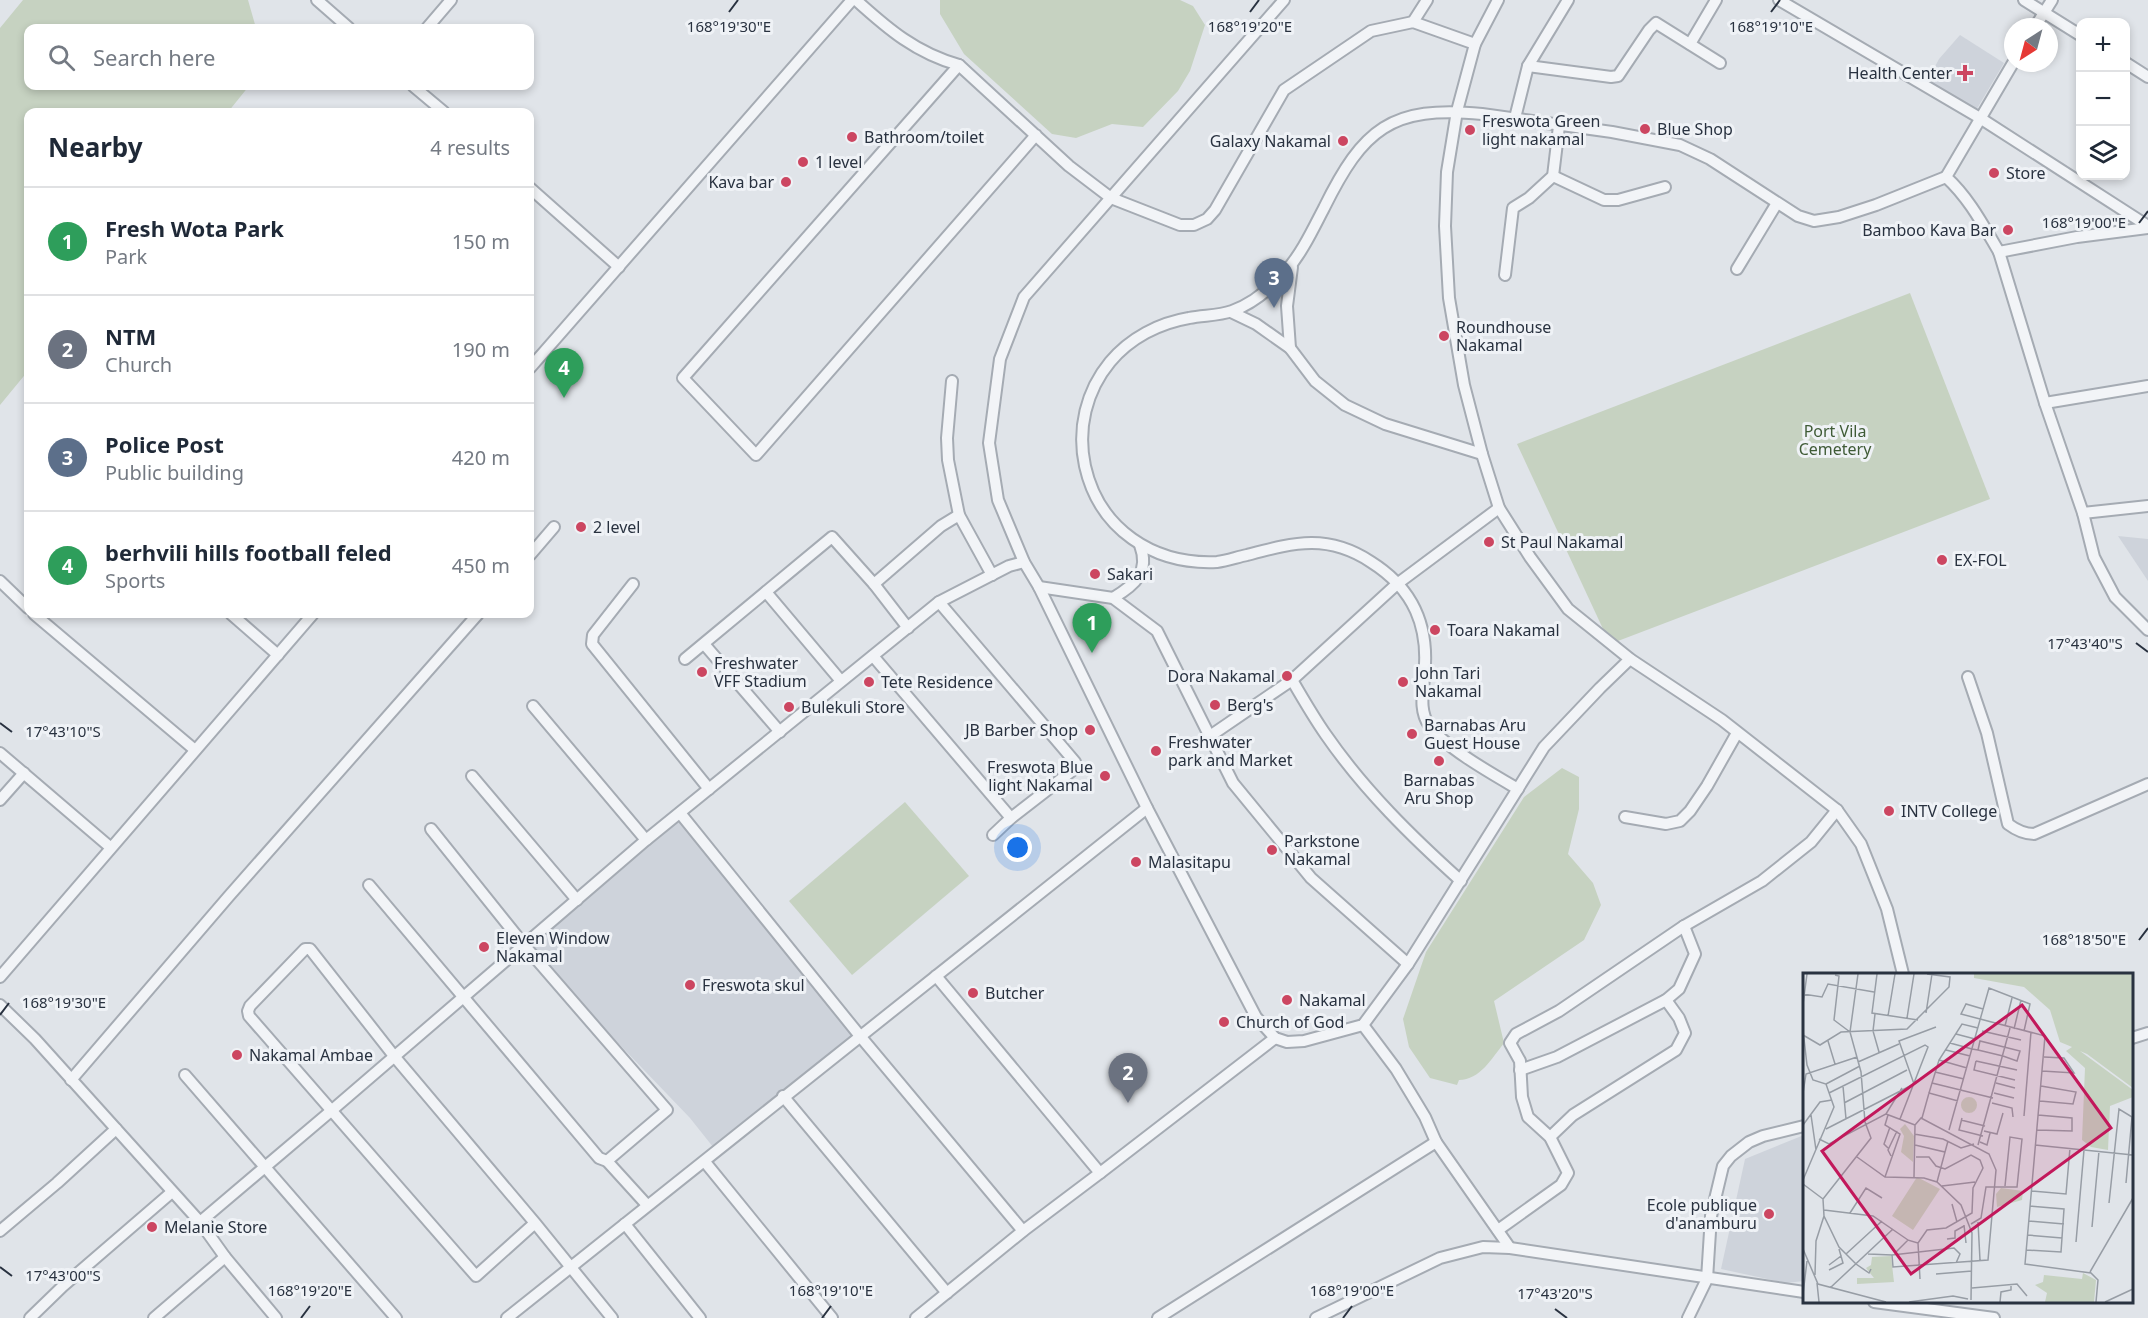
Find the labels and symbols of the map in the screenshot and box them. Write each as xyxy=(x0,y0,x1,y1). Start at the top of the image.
text: 168°19'30"E xyxy=(687,16,771,36)
text: 168°19'20"E xyxy=(1208,16,1292,36)
text: 168°19'10"E xyxy=(1729,16,1813,36)
north arrow xyxy=(2004,18,2058,72)
place label: Health Center xyxy=(1848,62,1952,84)
marker: Health Center xyxy=(1956,64,1974,82)
place label: Freswota Green light nakamal xyxy=(1482,110,1600,150)
place label: Blue Shop xyxy=(1657,118,1733,140)
marker: Blue Shop xyxy=(1638,122,1652,136)
marker: Freswota Green light nakamal xyxy=(1463,123,1477,137)
place label: Bathroom/toilet xyxy=(864,126,984,148)
marker: Bathroom/toilet xyxy=(845,130,859,144)
place label: Galaxy Nakamal xyxy=(1210,130,1331,152)
marker: Galaxy Nakamal xyxy=(1336,134,1350,148)
place label: 1 level xyxy=(815,151,862,173)
marker: 1 level xyxy=(796,155,810,169)
place label: Store xyxy=(2006,162,2046,184)
marker: Store xyxy=(1987,166,2001,180)
place label: Kava bar xyxy=(708,171,774,193)
marker: Kava bar xyxy=(779,175,793,189)
text: 168°19'00"E xyxy=(2042,212,2126,232)
place label: Bamboo Kava Bar xyxy=(1862,219,1996,241)
marker: Bamboo Kava Bar xyxy=(2001,223,2015,237)
pin: 3 xyxy=(1254,258,1294,308)
place label: Roundhouse Nakamal xyxy=(1456,316,1551,356)
marker: Roundhouse Nakamal xyxy=(1437,329,1451,343)
pin: 4 xyxy=(544,348,584,398)
park label: Port Vila Cemetery xyxy=(1799,420,1872,460)
place label: 2 level xyxy=(593,516,640,538)
marker: 2 level xyxy=(574,520,588,534)
place label: St Paul Nakamal xyxy=(1501,531,1623,553)
marker: St Paul Nakamal xyxy=(1482,535,1496,549)
place label: EX-FOL xyxy=(1954,549,2007,571)
marker: EX-FOL xyxy=(1935,553,1949,567)
place label: Sakari xyxy=(1107,563,1153,585)
marker: Sakari xyxy=(1088,567,1102,581)
pin: 1 xyxy=(1072,604,1112,653)
place label: Toara Nakamal xyxy=(1447,619,1560,641)
marker: Toara Nakamal xyxy=(1428,623,1442,637)
text: 17°43'40"S xyxy=(2047,633,2123,653)
place label: Freshwater VFF Stadium xyxy=(714,652,807,692)
place label: John Tari Nakamal xyxy=(1413,662,1482,702)
marker: Freshwater VFF Stadium xyxy=(695,665,709,679)
place label: Dora Nakamal xyxy=(1167,665,1275,687)
marker: Dora Nakamal xyxy=(1280,669,1294,683)
place label: Tete Residence xyxy=(881,671,993,693)
marker: Tete Residence xyxy=(862,675,876,689)
marker: John Tari Nakamal xyxy=(1396,675,1410,689)
place label: Berg's xyxy=(1227,694,1274,716)
place label: Bulekuli Store xyxy=(801,696,905,718)
marker: Berg's xyxy=(1208,698,1222,712)
marker: Bulekuli Store xyxy=(782,700,796,714)
place label: Barnabas Aru Guest House xyxy=(1424,714,1526,754)
place label: JB Barber Shop xyxy=(963,719,1078,741)
text: 17°43'10"S xyxy=(25,721,101,741)
marker: JB Barber Shop xyxy=(1083,723,1097,737)
marker: Barnabas Aru Guest House xyxy=(1405,727,1419,741)
place label: Freshwater park and Market xyxy=(1168,731,1293,771)
marker: Freshwater park and Market xyxy=(1149,744,1163,758)
marker: Barnabas Aru Shop xyxy=(1432,754,1446,768)
place label: Freswota Blue light Nakamal xyxy=(987,756,1093,796)
marker: Freswota Blue light Nakamal xyxy=(1098,769,1112,783)
place label: Barnabas Aru Shop xyxy=(1403,769,1475,809)
place label: INTV College xyxy=(1901,800,1997,822)
marker: INTV College xyxy=(1882,804,1896,818)
place label: Parkstone Nakamal xyxy=(1284,830,1360,870)
your location xyxy=(1003,833,1032,862)
marker: Parkstone Nakamal xyxy=(1265,843,1279,857)
place label: Malasitapu xyxy=(1148,851,1231,873)
marker: Malasitapu xyxy=(1129,855,1143,869)
place label: Eleven Window Nakamal xyxy=(496,927,610,967)
text: 168°18'50"E xyxy=(2042,929,2126,949)
marker: Eleven Window Nakamal xyxy=(477,940,491,954)
inset map xyxy=(1803,973,2133,1303)
place label: Freswota skul xyxy=(702,974,805,996)
marker: Freswota skul xyxy=(683,978,697,992)
place label: Butcher xyxy=(985,982,1045,1004)
marker: Butcher xyxy=(966,986,980,1000)
place label: Nakamal xyxy=(1299,989,1366,1011)
text: 168°19'30"E xyxy=(22,992,106,1012)
marker: Nakamal xyxy=(1280,993,1294,1007)
place label: Church of God xyxy=(1236,1011,1344,1033)
marker: Church of God xyxy=(1217,1015,1231,1029)
place label: Nakamal Ambae xyxy=(249,1044,373,1066)
marker: Nakamal Ambae xyxy=(230,1048,244,1062)
pin: 2 xyxy=(1108,1054,1148,1103)
place label: Ecole publique d'anamburu xyxy=(1647,1194,1757,1234)
marker: Ecole publique d'anamburu xyxy=(1762,1207,1776,1221)
place label: Melanie Store xyxy=(164,1216,267,1238)
marker: Melanie Store xyxy=(145,1220,159,1234)
text: 17°43'00"S xyxy=(25,1265,101,1285)
text: 168°19'20"E xyxy=(268,1280,352,1300)
text: 168°19'10"E xyxy=(789,1280,873,1300)
text: 168°19'00"E xyxy=(1310,1280,1394,1300)
text: 17°43'20"S xyxy=(1517,1283,1593,1303)

